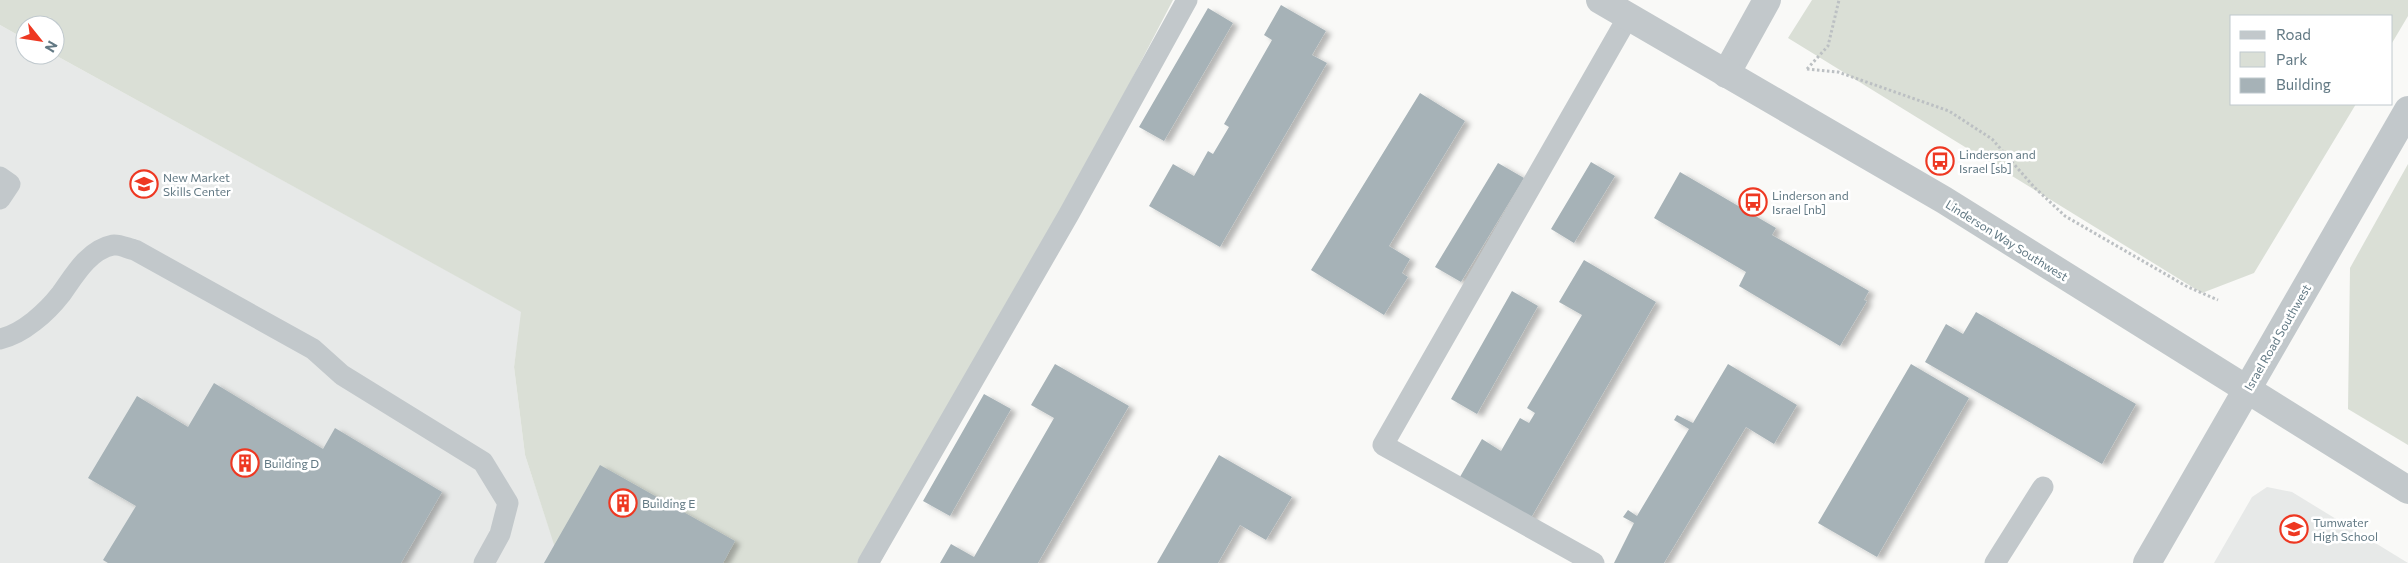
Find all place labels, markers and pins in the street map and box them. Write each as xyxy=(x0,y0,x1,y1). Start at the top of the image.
bus stop icon: Linderson and Israel [sb] xyxy=(1925,146,1955,176)
place label: Linderson and Israel [sb] xyxy=(1959,147,2036,175)
school or university icon: New Market Skills Center xyxy=(129,169,159,199)
place label: New Market Skills Center xyxy=(163,170,231,198)
bus stop icon: Linderson and Israel [nb] xyxy=(1738,187,1768,217)
place label: Linderson and Israel [nb] xyxy=(1772,188,1849,216)
building icon: Building D xyxy=(230,448,260,478)
place label: Building D xyxy=(264,456,319,470)
building icon: Building E xyxy=(608,488,638,518)
place label: Building E xyxy=(642,496,695,510)
school or university icon: Tumwater High School xyxy=(2279,514,2309,544)
place label: Tumwater High School xyxy=(2313,515,2378,543)

